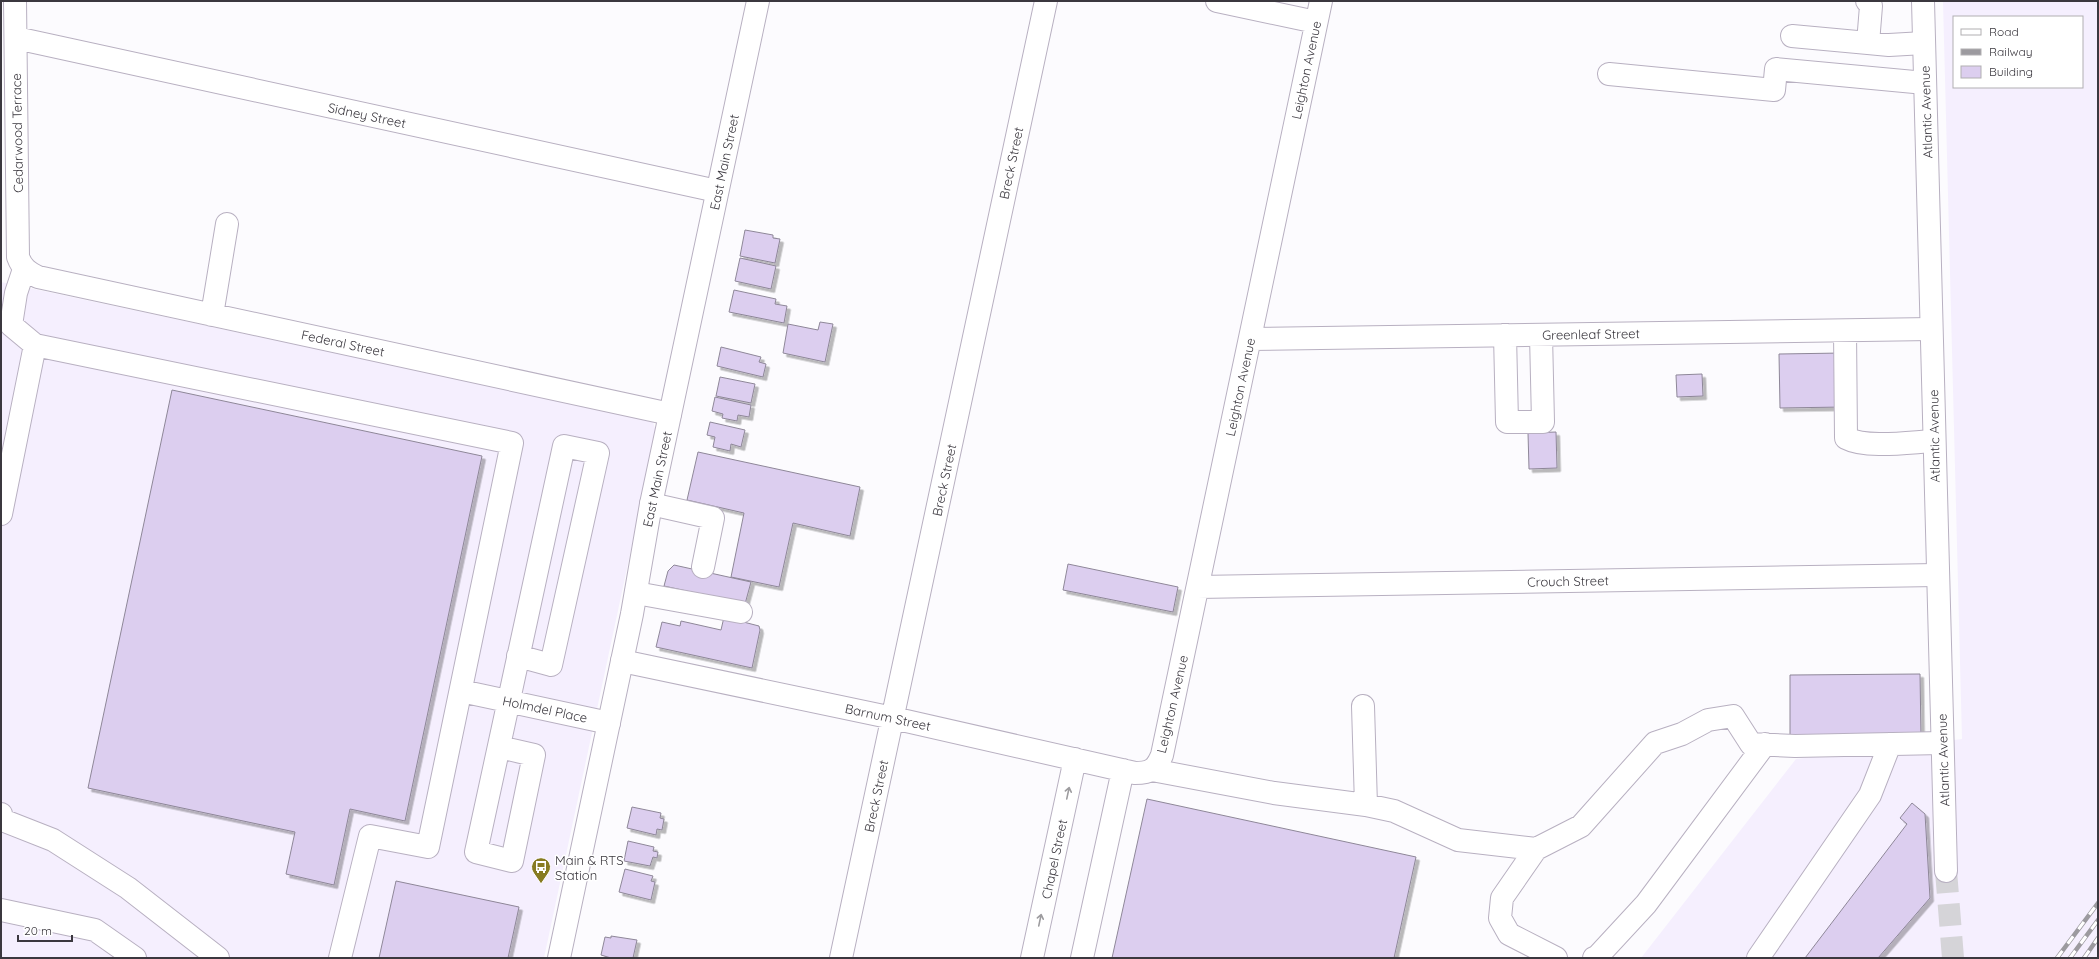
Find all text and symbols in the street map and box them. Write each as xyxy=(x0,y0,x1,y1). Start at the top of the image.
legend xyxy=(1953,16,2083,88)
street label: Leighton Avenue xyxy=(1288,19,1324,121)
text: Road xyxy=(1989,24,2019,39)
text: Railway xyxy=(1989,44,2033,59)
text: Building xyxy=(1989,64,2033,79)
street label: Atlantic Avenue xyxy=(1916,65,1936,159)
street label: Cedarwood Terrace xyxy=(8,73,26,193)
street label: Sidney Street xyxy=(327,99,407,131)
street label: East Main Street xyxy=(706,113,742,211)
street label: Breck Street xyxy=(996,125,1026,201)
street label: Greenleaf Street xyxy=(1542,325,1640,343)
street label: Federal Street xyxy=(300,326,386,360)
street label: Leighton Avenue xyxy=(1222,336,1258,438)
street label: Atlantic Avenue xyxy=(1925,389,1943,483)
street label: East Main Street xyxy=(639,430,675,528)
street label: Breck Street xyxy=(929,442,959,518)
street label: Crouch Street xyxy=(1527,572,1609,590)
street label: Leighton Avenue xyxy=(1153,653,1191,755)
street label: Holmdel Place xyxy=(501,692,589,726)
street label: Barnum Street xyxy=(844,700,932,734)
street label: Atlantic Avenue xyxy=(1933,713,1953,807)
street label: Breck Street xyxy=(861,758,891,834)
one-way arrow xyxy=(1064,787,1072,800)
street label: Chapel Street xyxy=(1038,818,1070,900)
place label: Main & RTS Station xyxy=(555,852,624,883)
bus stop icon: Main & RTS Station xyxy=(530,856,552,884)
one-way arrow xyxy=(1037,914,1045,927)
scale bar xyxy=(18,917,72,943)
text: 20 m xyxy=(24,923,52,938)

